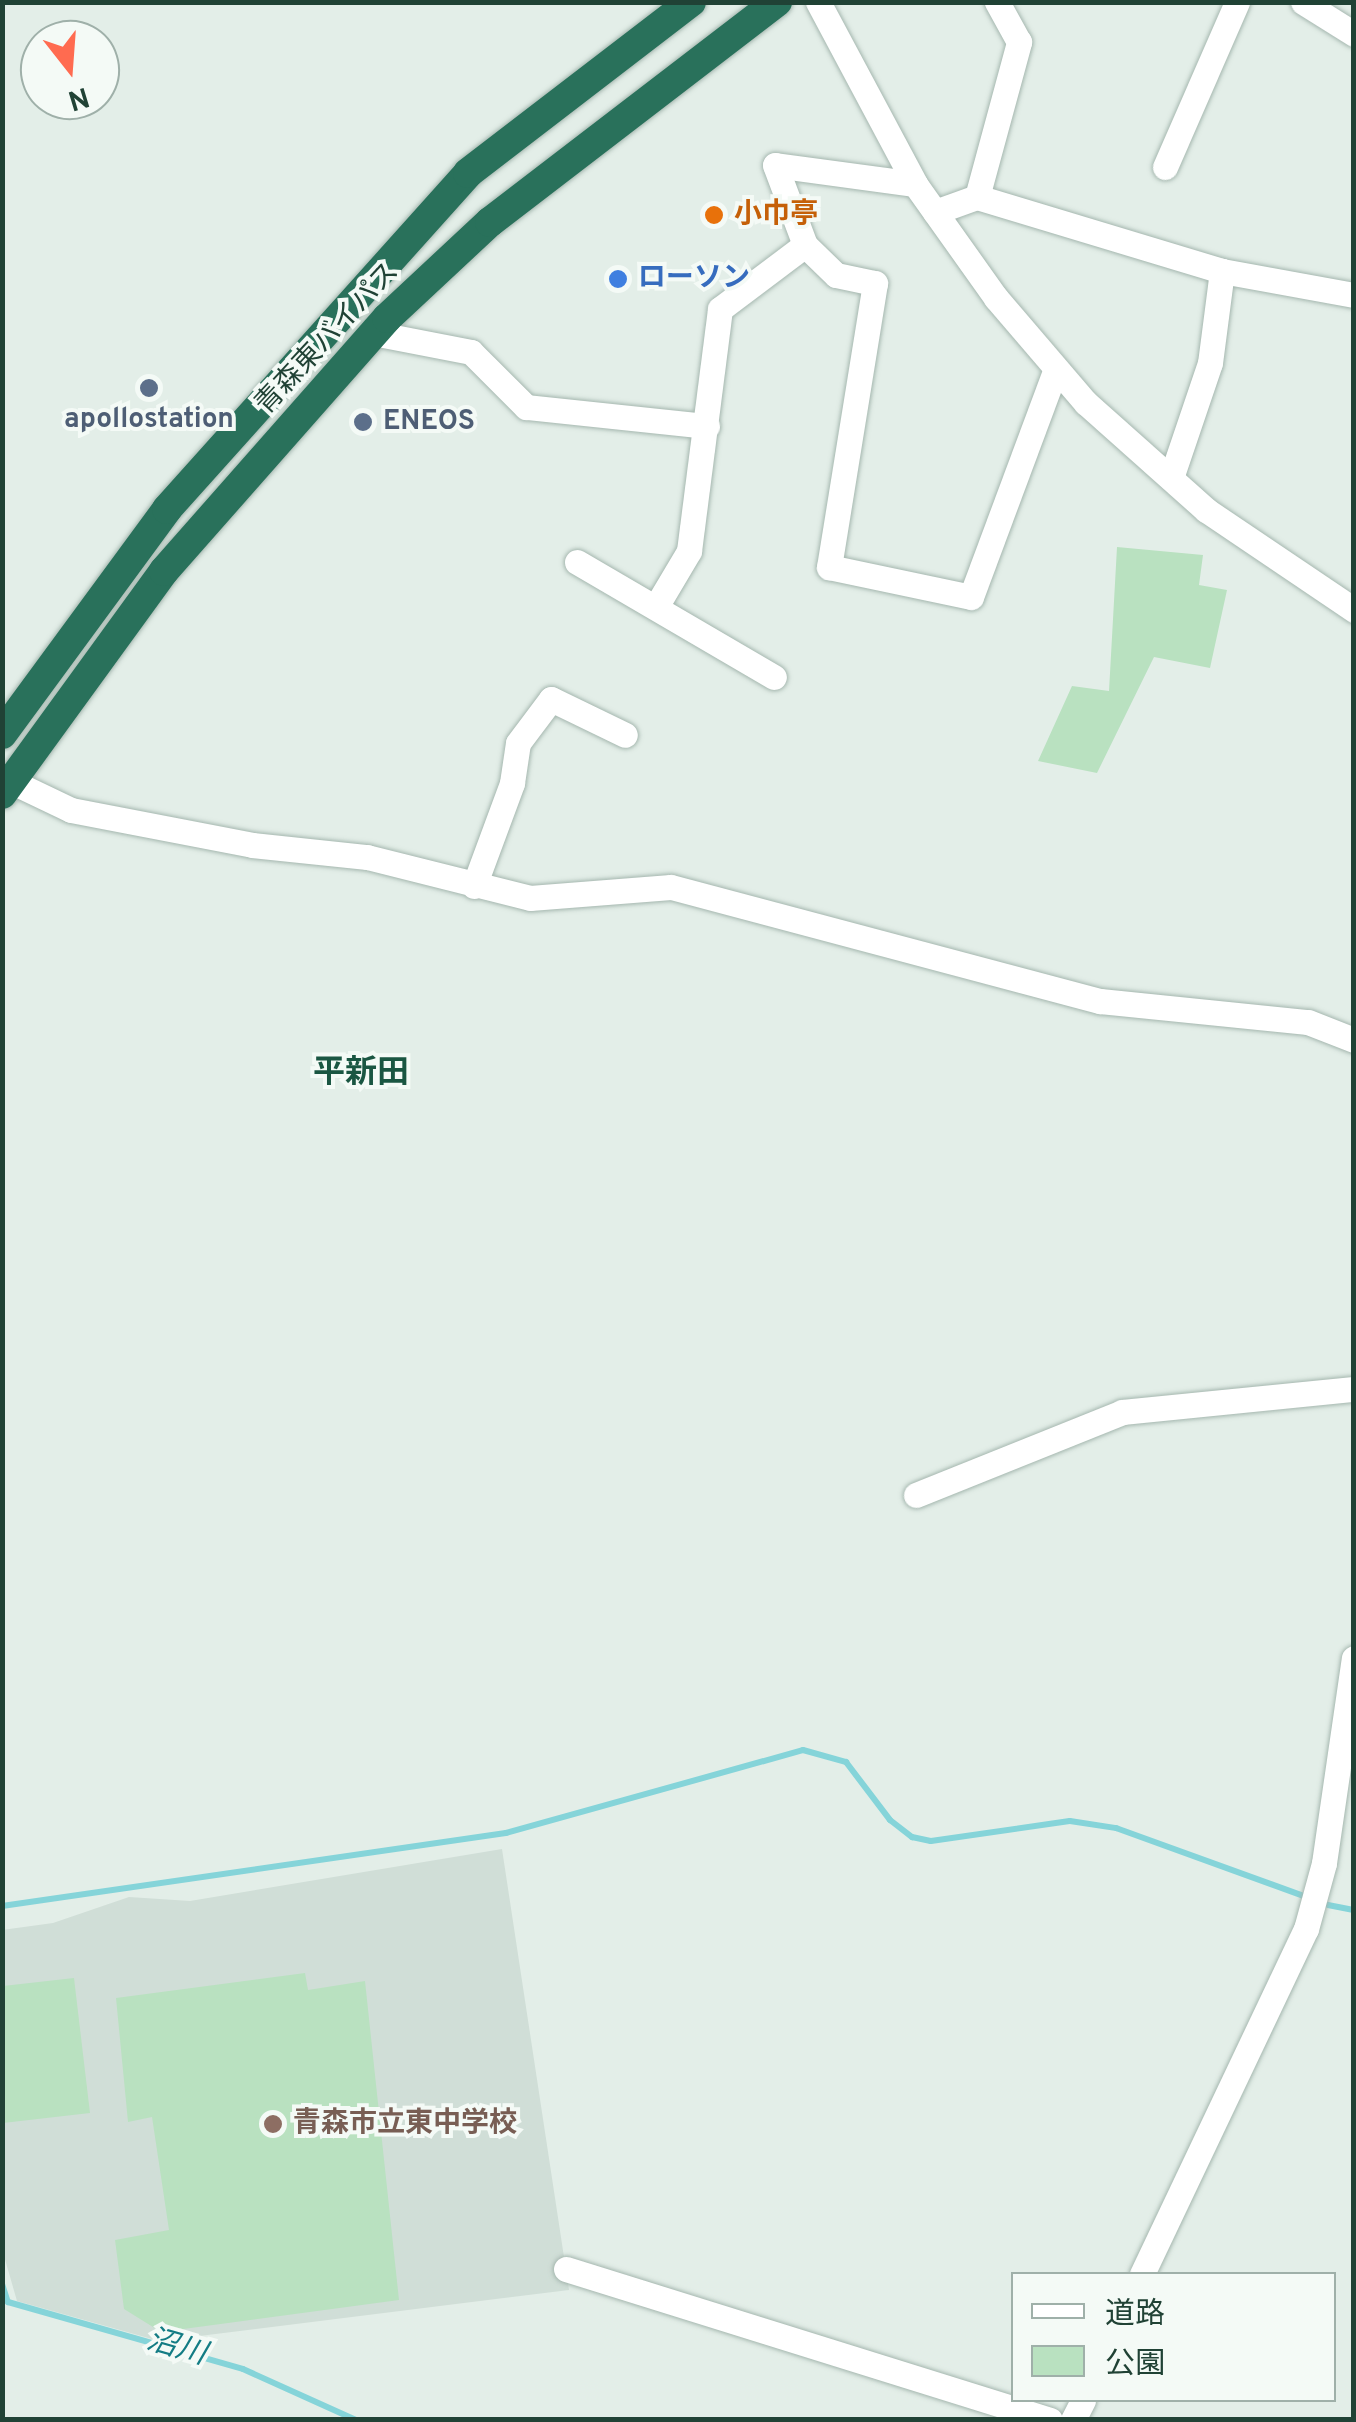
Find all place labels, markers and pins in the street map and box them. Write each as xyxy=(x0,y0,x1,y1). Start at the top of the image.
place label: 小巾亭 xyxy=(734,198,818,232)
marker: 小巾亭 xyxy=(703,204,725,226)
place label: ローソン xyxy=(638,262,750,296)
marker: ローソン xyxy=(607,268,629,290)
marker: apollostation xyxy=(138,377,160,399)
place label: apollostation xyxy=(64,403,234,437)
place label: ENEOS xyxy=(383,405,475,439)
marker: ENEOS xyxy=(352,411,374,433)
place label: 青森市立東中学校 xyxy=(293,2107,517,2141)
marker: 青森市立東中学校 xyxy=(262,2113,284,2135)

